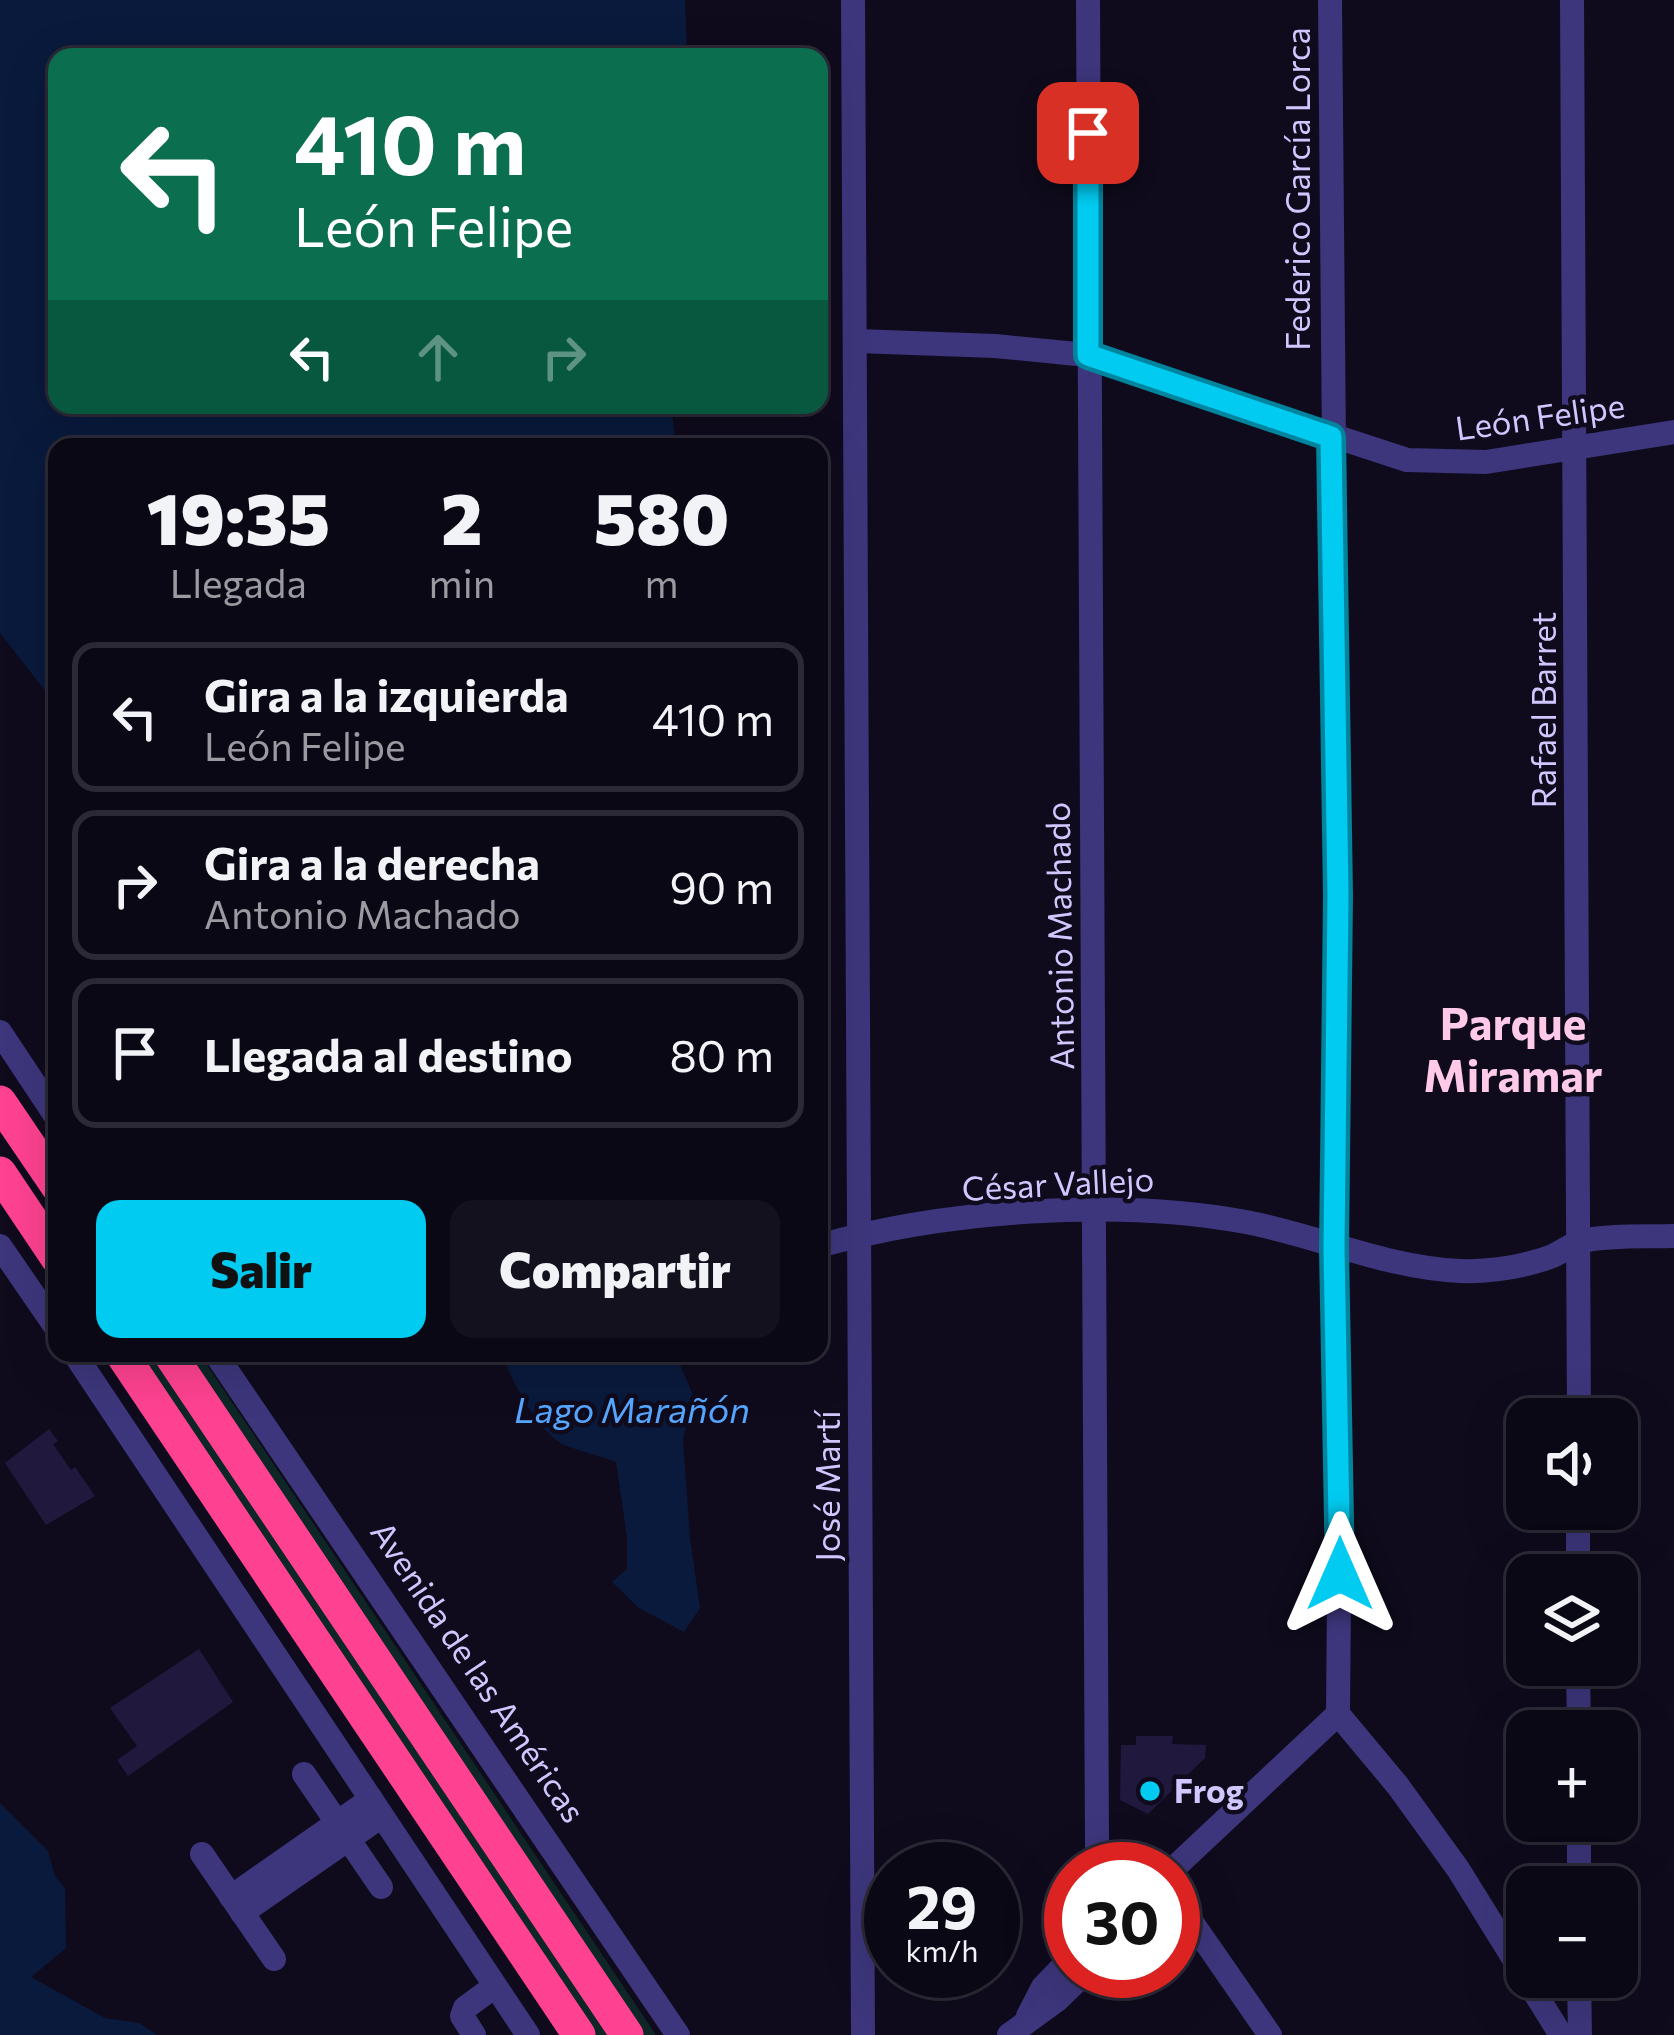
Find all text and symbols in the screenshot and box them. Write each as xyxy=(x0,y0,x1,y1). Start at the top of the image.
street label: Federico García Lorca xyxy=(1276,27,1317,351)
pin xyxy=(1037,82,1139,184)
text: 410 m xyxy=(294,90,526,192)
icon: left xyxy=(96,96,252,252)
icon: arrive xyxy=(1055,100,1121,166)
text: León Felipe xyxy=(294,192,573,258)
icon: left xyxy=(279,324,345,390)
icon: ahead xyxy=(405,324,471,390)
icon: right xyxy=(531,324,597,390)
street label: León Felipe xyxy=(1452,383,1627,448)
text: 19:35 xyxy=(147,472,330,560)
text: 2 xyxy=(441,472,483,560)
text: 580 xyxy=(594,472,729,560)
text: Llegada xyxy=(170,558,307,606)
text: min xyxy=(429,558,495,606)
text: m xyxy=(644,558,679,606)
street label: Rafael Barret xyxy=(1522,612,1563,808)
text: Gira a la izquierda xyxy=(204,666,569,721)
icon: left xyxy=(102,684,168,750)
text: 410 m xyxy=(652,690,774,745)
text: León Felipe xyxy=(204,721,406,769)
street label: Antonio Machado xyxy=(1036,802,1081,1070)
text: Gira a la derecha xyxy=(204,834,540,889)
icon: right xyxy=(102,852,168,918)
text: 90 m xyxy=(669,858,774,913)
text: Antonio Machado xyxy=(204,889,521,937)
district label: Parque Miramar xyxy=(1423,994,1603,1101)
icon: arrive xyxy=(102,1020,168,1086)
text: Llegada al destino xyxy=(204,1026,573,1081)
text: 80 m xyxy=(669,1026,774,1081)
street label: César Vallejo xyxy=(961,1157,1155,1208)
button: Salir xyxy=(96,1200,426,1338)
button: Compartir xyxy=(450,1200,780,1338)
water label: Lago Marañón xyxy=(514,1386,750,1430)
map controls xyxy=(1506,1398,1638,1998)
button: sound xyxy=(1506,1398,1638,1530)
street label: José Martí xyxy=(806,1409,847,1562)
position arrow xyxy=(1277,1511,1403,1637)
street label: Avenida de las Américas xyxy=(363,1513,595,1829)
button: layers xyxy=(1506,1554,1638,1686)
button: + xyxy=(1506,1710,1638,1842)
place label: Frog xyxy=(1174,1769,1244,1810)
marker: Frog xyxy=(1137,1778,1163,1804)
speed limit sign: 30 xyxy=(1044,1842,1200,1998)
button: − xyxy=(1506,1866,1638,1998)
text: 29 xyxy=(907,1868,977,1941)
text: km/h xyxy=(906,1931,978,1968)

